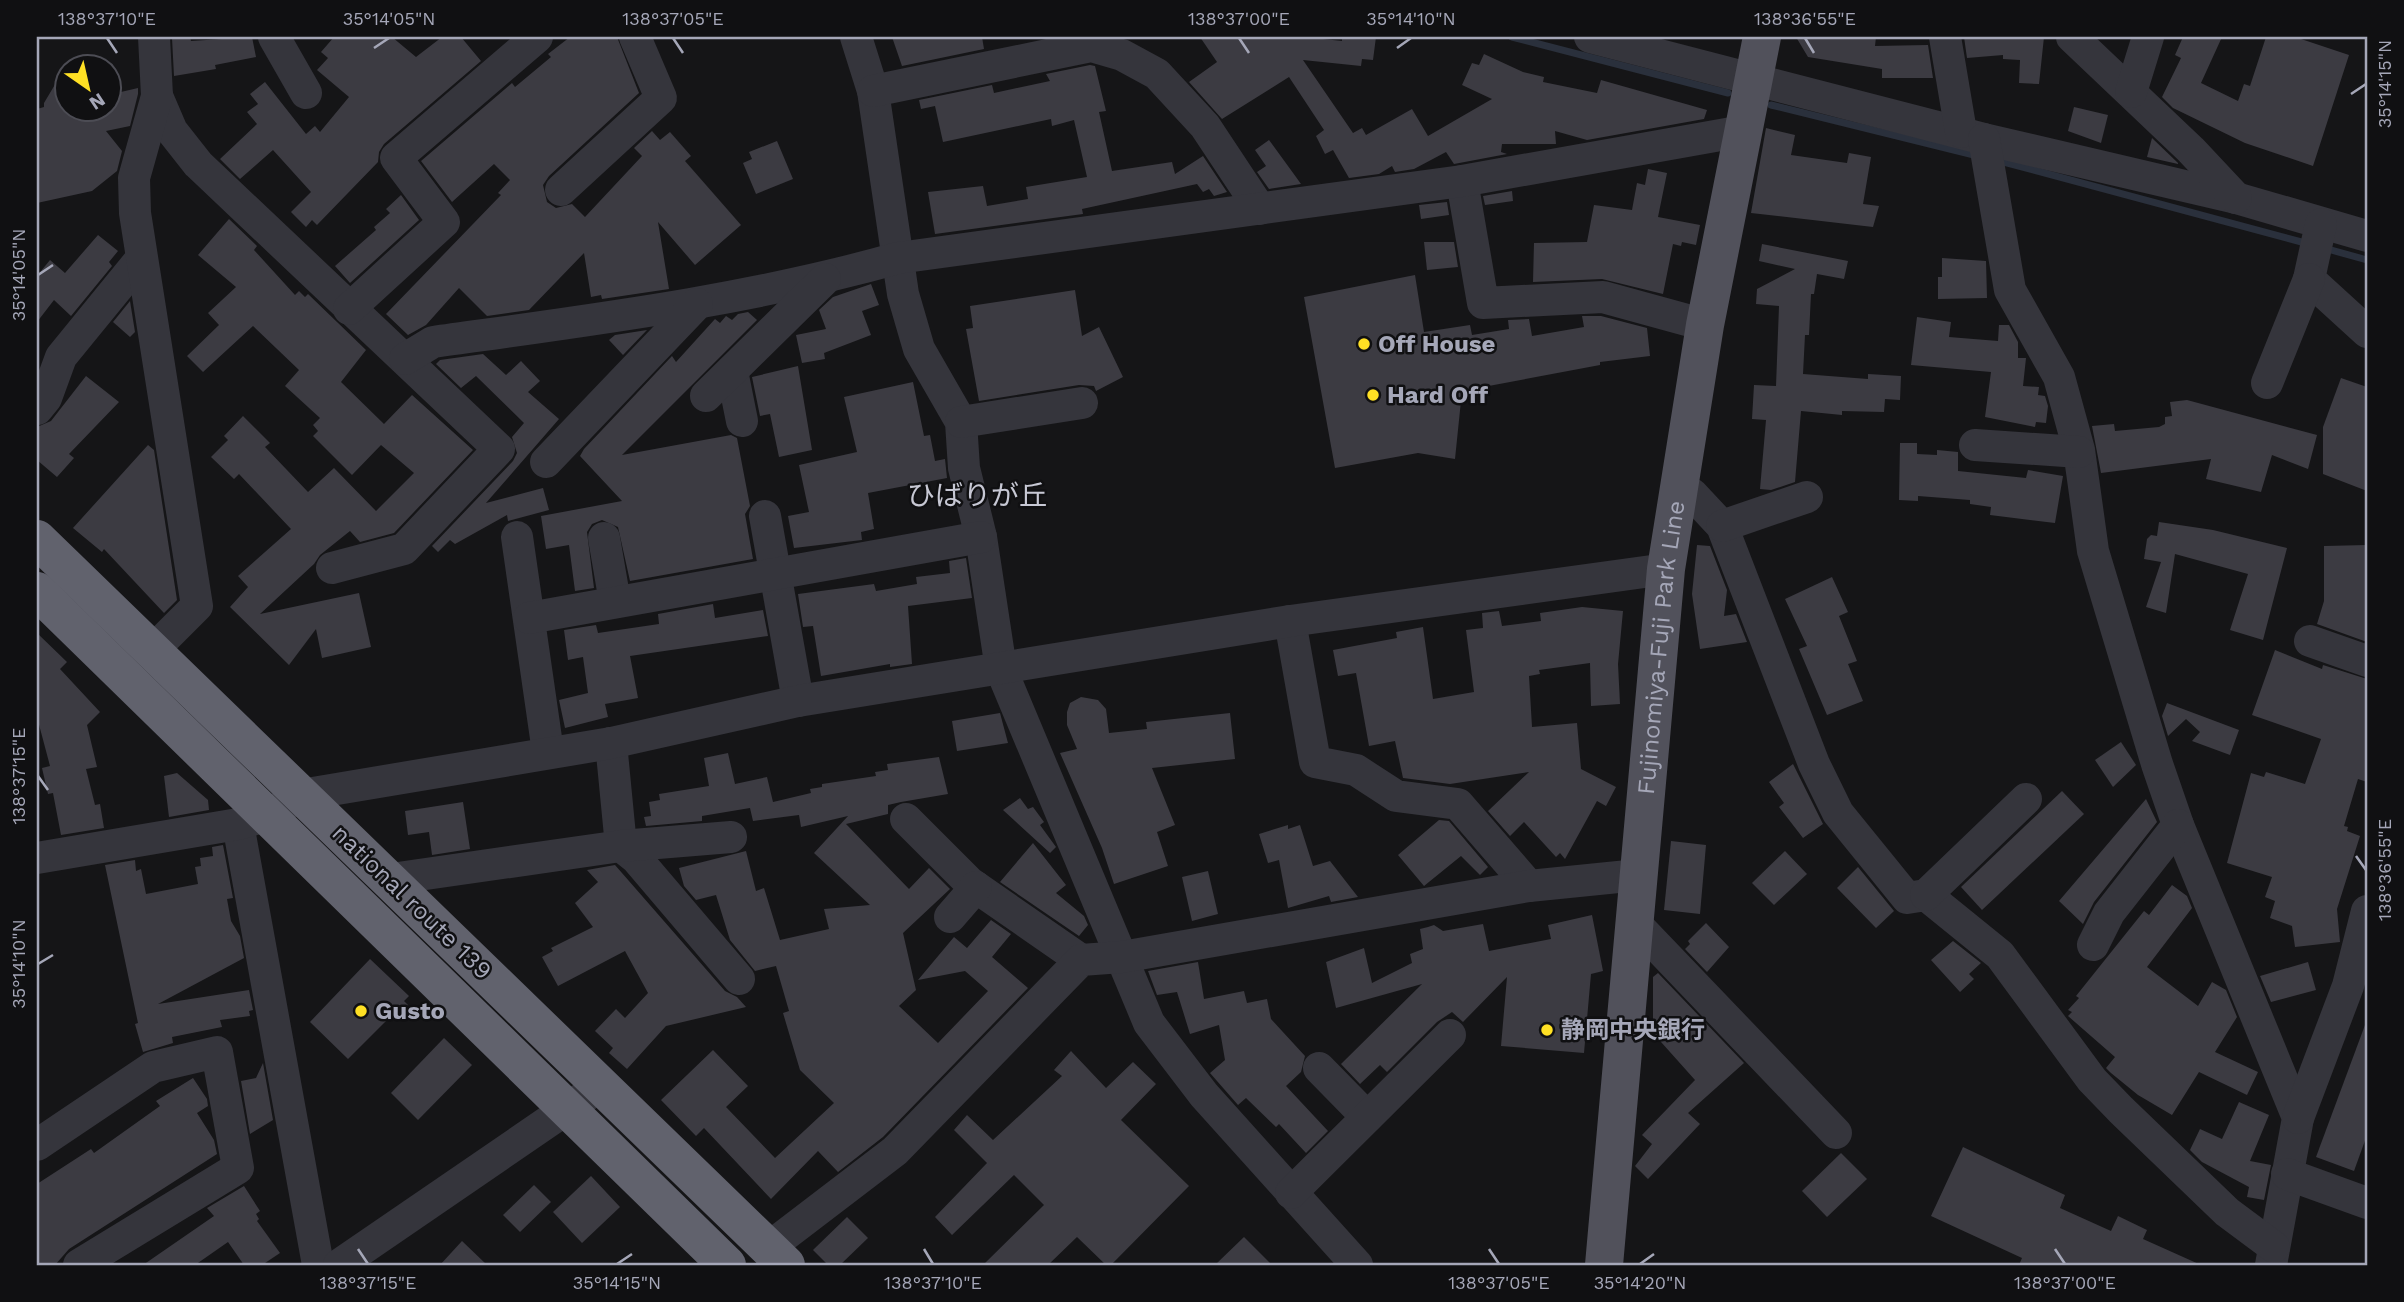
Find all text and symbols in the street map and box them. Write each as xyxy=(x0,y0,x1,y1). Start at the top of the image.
text: 138°37'10"E xyxy=(58,8,156,29)
text: 35°14'05"N xyxy=(343,8,435,29)
text: 138°37'05"E xyxy=(622,8,724,29)
text: 138°37'00"E xyxy=(1188,8,1290,29)
text: 35°14'10"N xyxy=(1366,8,1456,29)
text: 138°36'55"E xyxy=(1754,8,1856,29)
text: 35°14'15"N xyxy=(2374,40,2395,128)
north arrow xyxy=(52,52,122,122)
text: N xyxy=(85,88,109,115)
text: 35°14'05"N xyxy=(8,229,29,321)
place label: Off House xyxy=(1378,330,1495,358)
marker: Off House xyxy=(1356,336,1372,352)
place label: Hard Off xyxy=(1387,381,1488,409)
marker: Hard Off xyxy=(1365,387,1381,403)
district label: ひばりが丘 xyxy=(907,479,1047,512)
street label: Fujinomiya-Fuji Park Line xyxy=(1632,499,1691,796)
text: 138°37'15"E xyxy=(8,727,29,825)
street label: national route 139 xyxy=(327,819,497,985)
text: 138°36'55"E xyxy=(2374,819,2395,921)
text: 35°14'10"N xyxy=(8,919,29,1009)
place label: Gusto xyxy=(375,997,445,1025)
marker: Gusto xyxy=(353,1003,369,1019)
place label: 静岡中央銀行 xyxy=(1561,1016,1705,1044)
marker: 静岡中央銀行 xyxy=(1539,1022,1555,1038)
text: 138°37'15"E xyxy=(319,1272,417,1293)
text: 35°14'15"N xyxy=(573,1272,661,1293)
text: 138°37'10"E xyxy=(884,1272,982,1293)
text: 138°37'05"E xyxy=(1448,1272,1550,1293)
text: 35°14'20"N xyxy=(1594,1272,1686,1293)
text: 138°37'00"E xyxy=(2014,1272,2116,1293)

